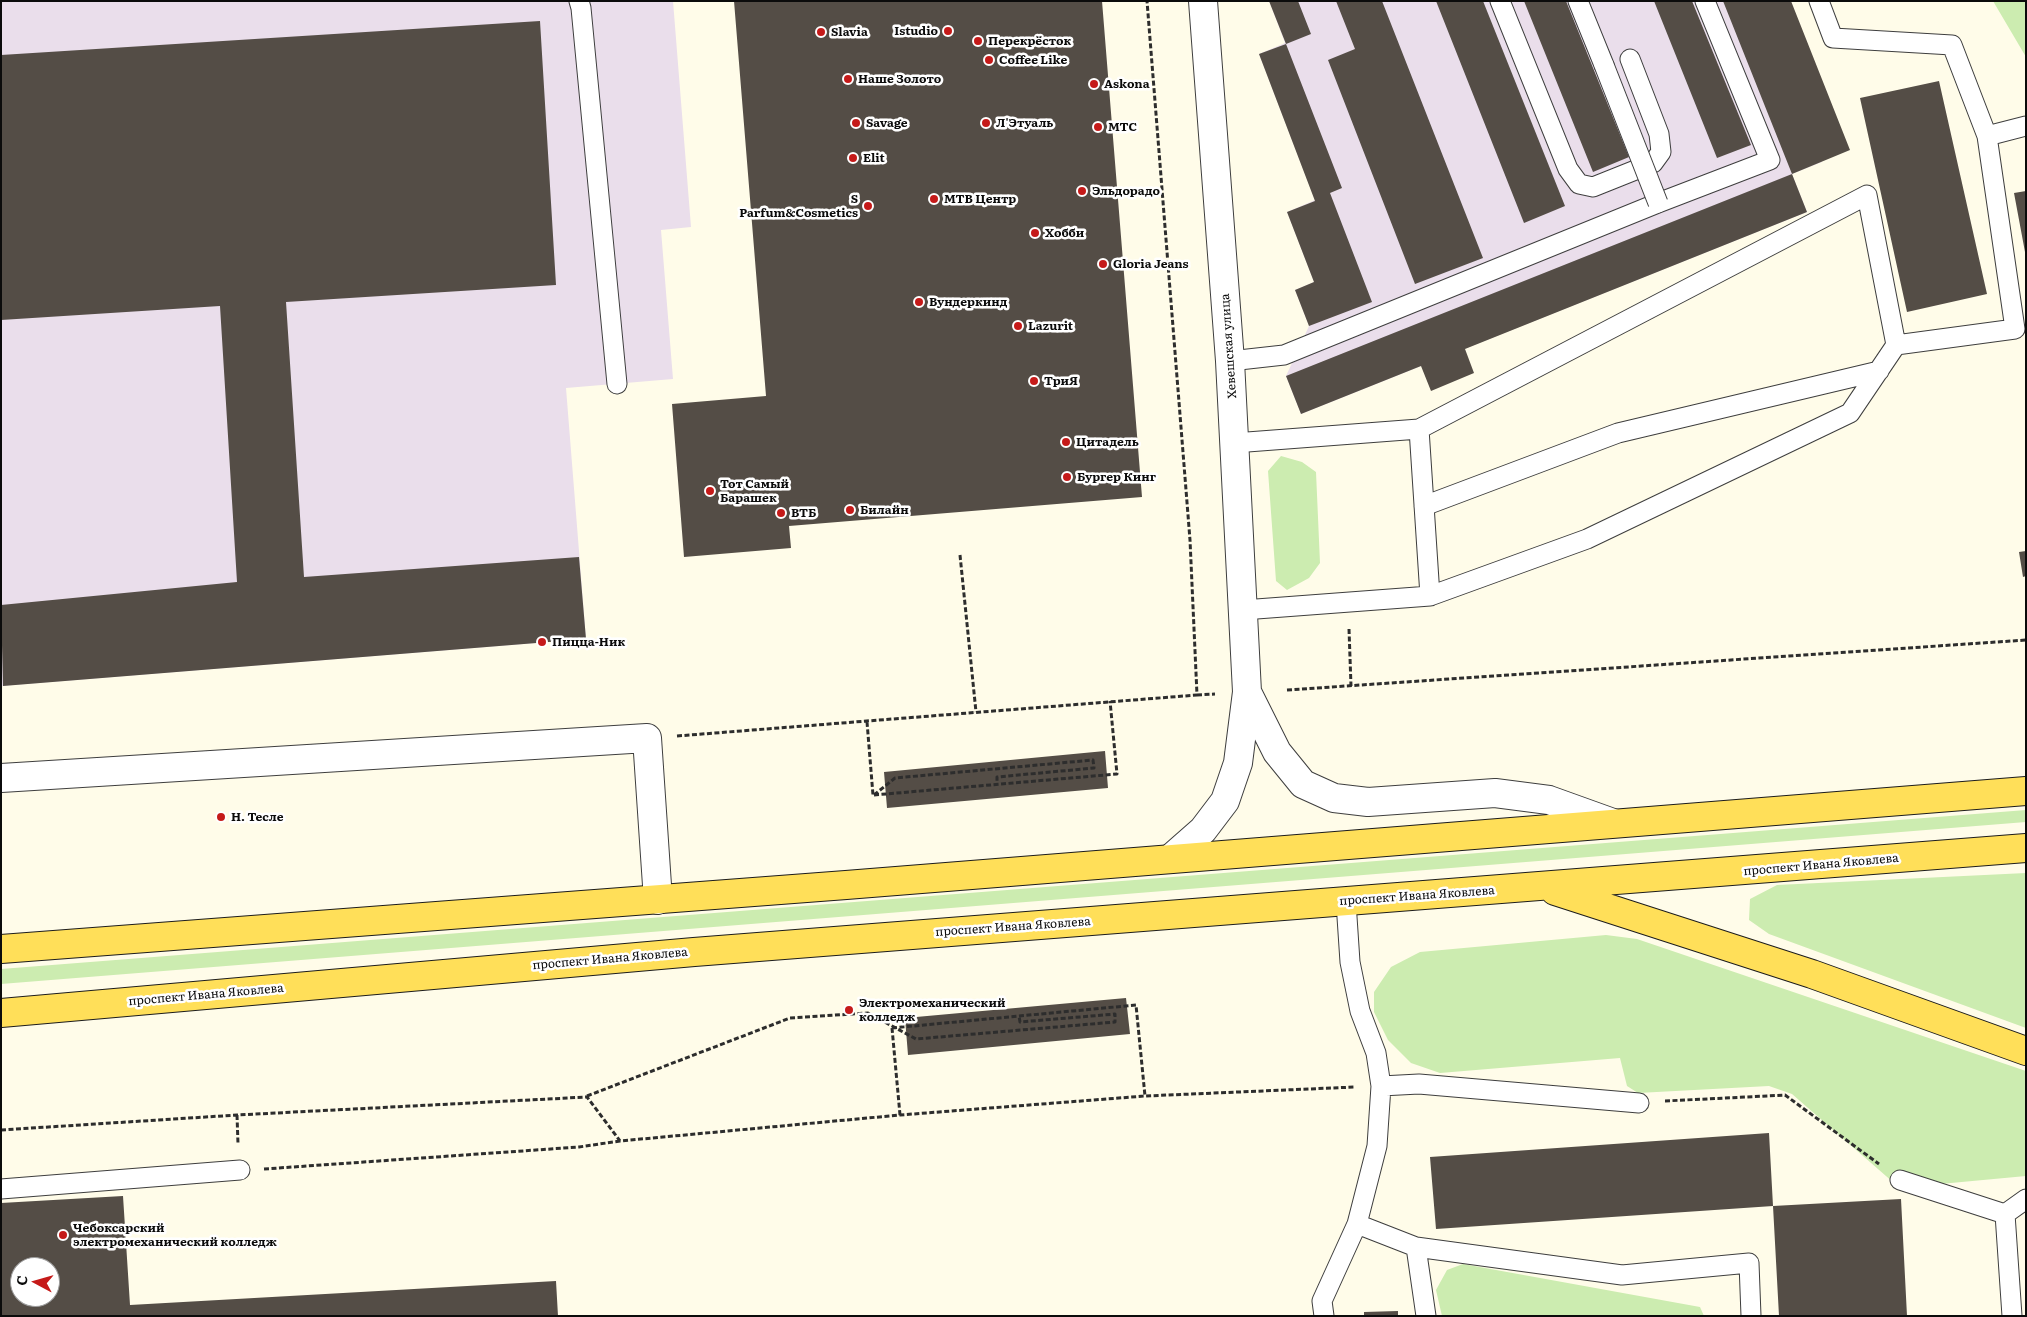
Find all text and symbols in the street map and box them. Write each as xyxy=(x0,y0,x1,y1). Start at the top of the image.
place label: Istudio xyxy=(894,24,938,38)
place label: Slavia xyxy=(831,25,868,39)
marker: Istudio xyxy=(942,25,954,37)
marker: Slavia xyxy=(815,26,827,38)
place label: Перекрёсток xyxy=(988,34,1071,48)
marker: Перекрёсток xyxy=(972,35,984,47)
place label: Coffee Like xyxy=(999,53,1067,67)
marker: Coffee Like xyxy=(983,54,995,66)
place label: Наше Золото xyxy=(858,72,941,86)
marker: Наше Золото xyxy=(842,73,854,85)
place label: Askona xyxy=(1104,77,1150,91)
marker: Askona xyxy=(1088,78,1100,90)
place label: Savage xyxy=(866,116,908,130)
place label: Л'Этуаль xyxy=(996,116,1053,130)
marker: Savage xyxy=(850,117,862,129)
marker: Л'Этуаль xyxy=(980,117,992,129)
place label: МТС xyxy=(1108,120,1137,134)
marker: МТС xyxy=(1092,121,1104,133)
place label: Elit xyxy=(863,151,885,165)
marker: Elit xyxy=(847,152,859,164)
place label: Эльдорадо xyxy=(1092,184,1160,198)
marker: Эльдорадо xyxy=(1076,185,1088,197)
place label: S Parfum&Cosmetics xyxy=(739,192,858,220)
place label: МТВ Центр xyxy=(944,192,1016,206)
marker: МТВ Центр xyxy=(928,193,940,205)
marker: S Parfum&Cosmetics xyxy=(862,200,874,212)
place label: Хобби xyxy=(1045,226,1084,240)
marker: Хобби xyxy=(1029,227,1041,239)
place label: Gloria Jeans xyxy=(1113,257,1188,271)
marker: Gloria Jeans xyxy=(1097,258,1109,270)
street label: Хевешская улица xyxy=(1218,293,1240,399)
place label: Вундеркинд xyxy=(929,295,1007,309)
marker: Вундеркинд xyxy=(913,296,925,308)
place label: Lazurit xyxy=(1028,319,1073,333)
marker: Lazurit xyxy=(1012,320,1024,332)
place label: ТриЯ xyxy=(1044,374,1078,388)
marker: ТриЯ xyxy=(1028,375,1040,387)
place label: Цитадель xyxy=(1076,435,1139,449)
marker: Цитадель xyxy=(1060,436,1072,448)
place label: Бургер Кинг xyxy=(1077,470,1156,484)
marker: Бургер Кинг xyxy=(1061,471,1073,483)
place label: Тот Самый Барашек xyxy=(720,477,789,505)
marker: Тот Самый Барашек xyxy=(704,485,716,497)
place label: Билайн xyxy=(860,503,909,517)
marker: Билайн xyxy=(844,504,856,516)
place label: ВТБ xyxy=(791,506,816,520)
marker: ВТБ xyxy=(775,507,787,519)
place label: Пицца-Ник xyxy=(552,635,625,649)
marker: Пицца-Ник xyxy=(536,636,548,648)
place label: Н. Тесле xyxy=(231,810,284,824)
marker: Н. Тесле xyxy=(215,811,227,823)
street label: проспект Ивана Яковлева xyxy=(1743,851,1899,879)
street label: проспект Ивана Яковлева xyxy=(1339,883,1495,909)
street label: проспект Ивана Яковлева xyxy=(935,914,1091,940)
street label: проспект Ивана Яковлева xyxy=(532,945,688,973)
street label: проспект Ивана Яковлева xyxy=(128,981,284,1009)
place label: Электромеханический колледж xyxy=(859,996,1005,1024)
marker: Электромеханический колледж xyxy=(843,1004,855,1016)
place label: Чебоксарский электромеханический колледж xyxy=(73,1221,277,1249)
marker: Чебоксарский электромеханический колледж xyxy=(57,1229,69,1241)
north arrow xyxy=(10,1257,60,1307)
text: С xyxy=(11,1275,32,1287)

